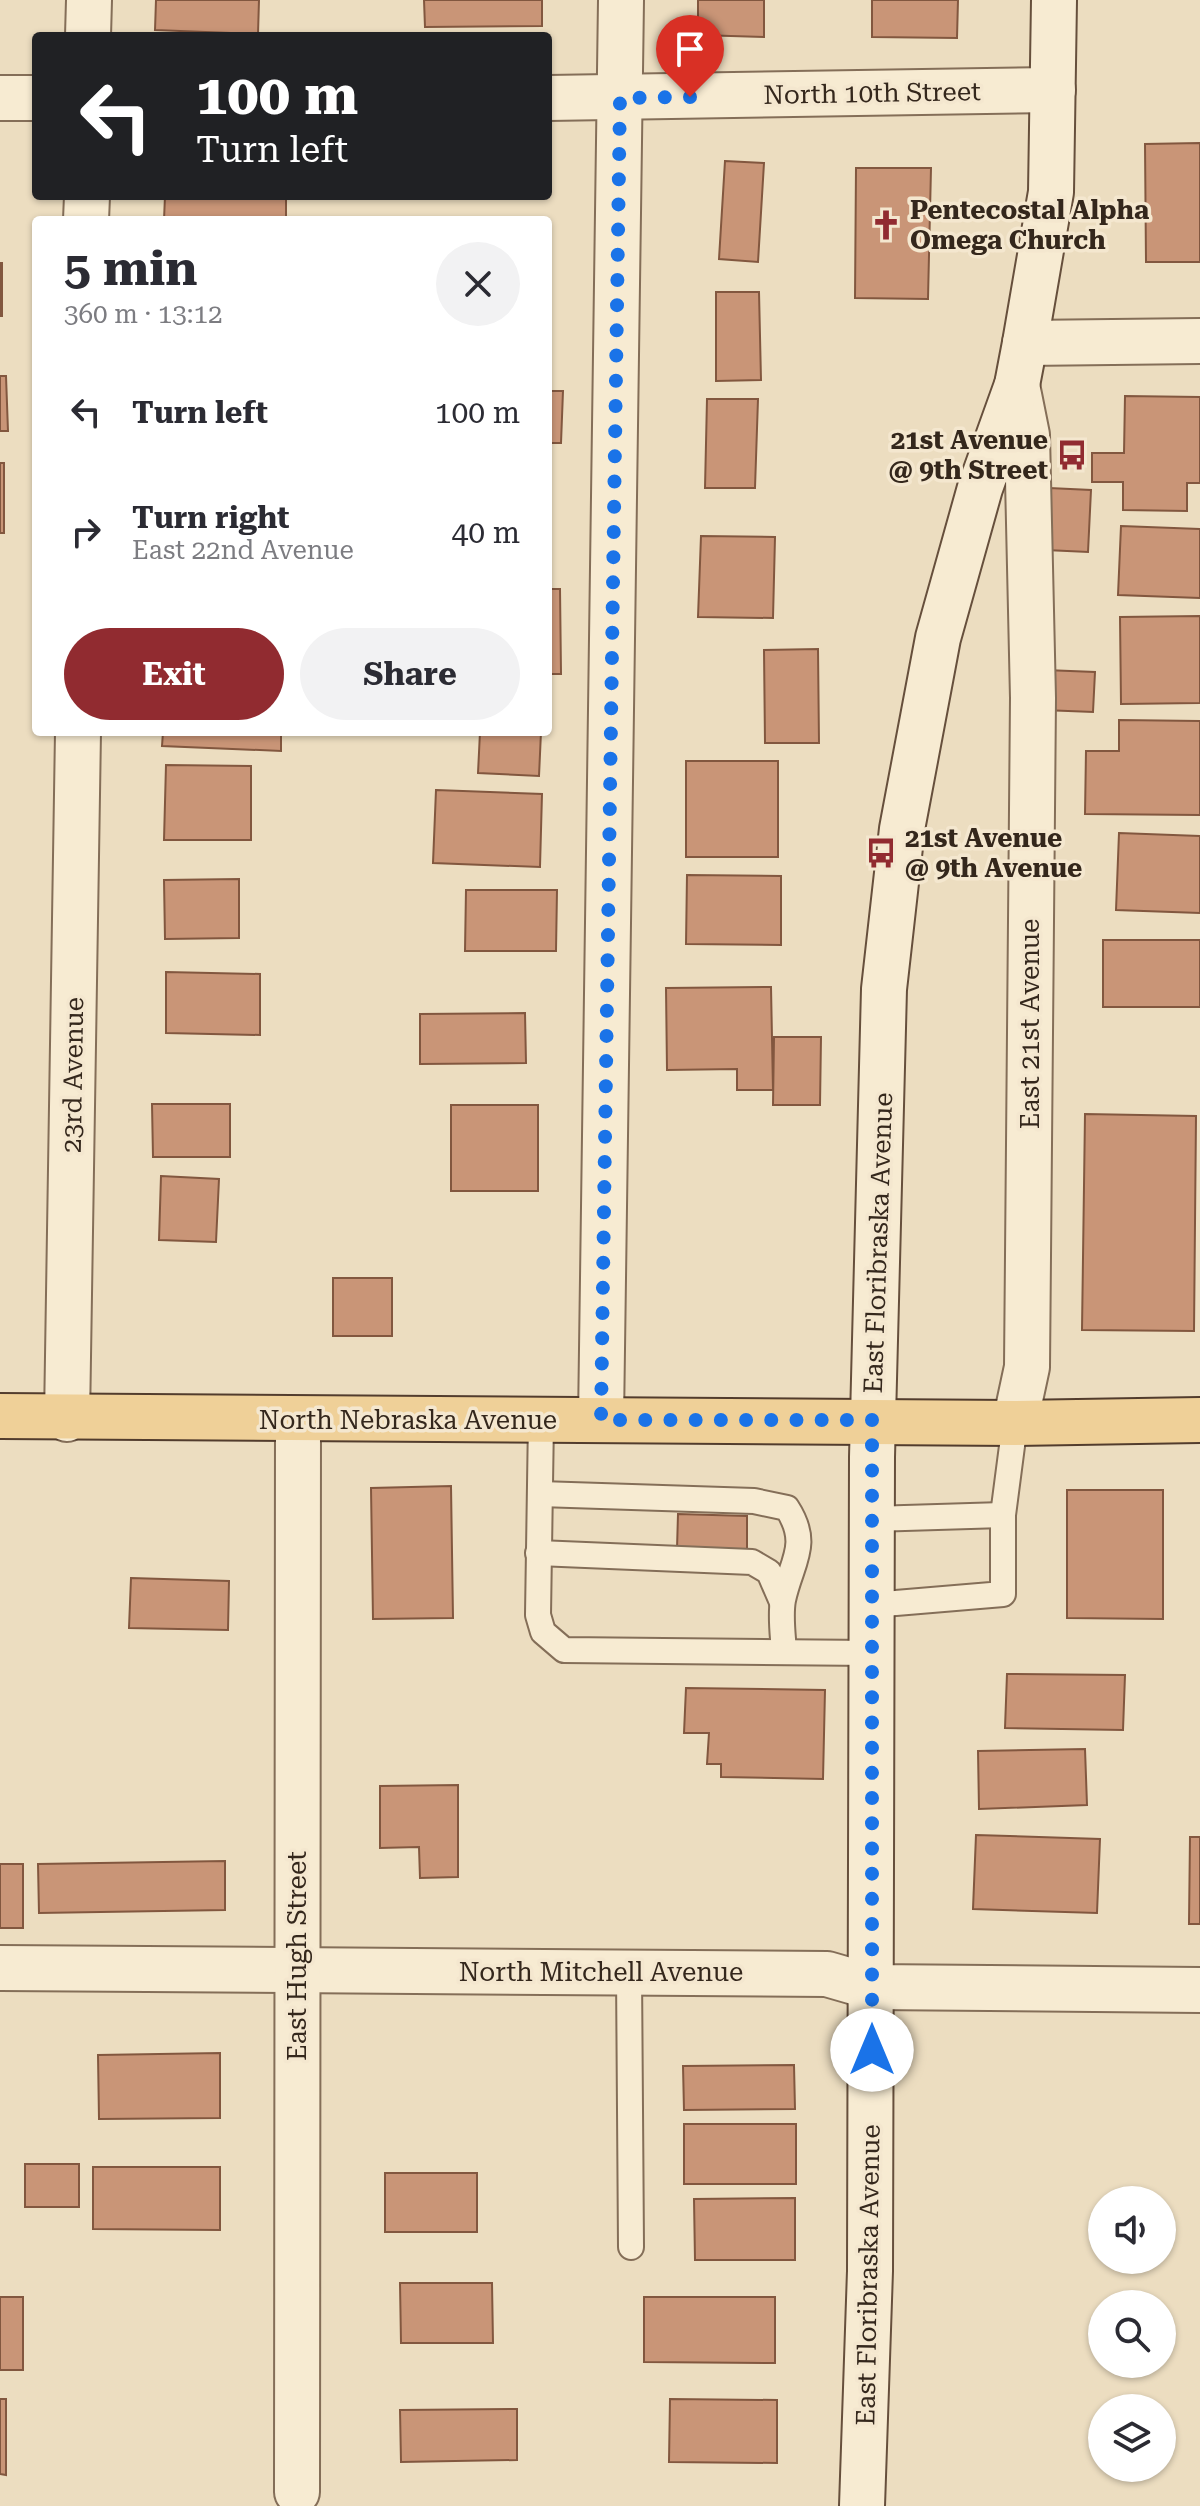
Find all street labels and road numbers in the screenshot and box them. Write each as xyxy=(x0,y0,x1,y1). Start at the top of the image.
street label: North 10th Street xyxy=(763,76,981,110)
street label: East 21st Avenue xyxy=(1015,919,1045,1129)
street label: 23rd Avenue xyxy=(57,997,89,1153)
street label: East Floribraska Avenue xyxy=(858,1092,898,1394)
street label: North Nebraska Avenue xyxy=(259,1405,557,1435)
street label: East Hugh Street xyxy=(282,1851,312,2061)
street label: North Mitchell Avenue xyxy=(459,1957,743,1987)
street label: East Floribraska Avenue xyxy=(850,2124,886,2426)

